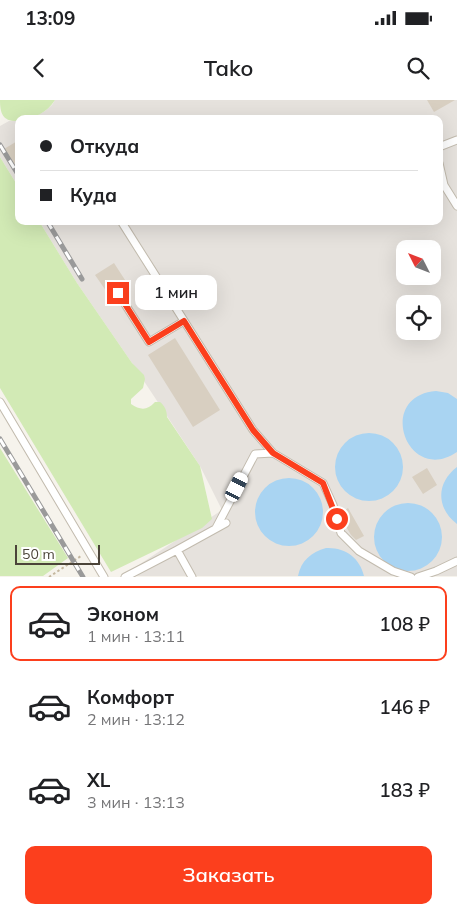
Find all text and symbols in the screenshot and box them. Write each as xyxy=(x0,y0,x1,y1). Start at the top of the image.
text: 13:09 xyxy=(25,6,75,30)
icon: back xyxy=(25,54,53,82)
text: Tako xyxy=(204,54,253,82)
icon: search xyxy=(404,54,432,82)
text: Откуда xyxy=(70,134,139,158)
text: Куда xyxy=(70,183,117,207)
north arrow xyxy=(396,240,441,285)
map controls xyxy=(396,240,441,340)
callout: 1 мин xyxy=(136,276,218,310)
route end xyxy=(107,282,129,304)
text: 1 мин xyxy=(154,282,198,302)
button: locate xyxy=(396,295,441,340)
car xyxy=(223,470,250,504)
route start xyxy=(326,508,348,530)
scale bar xyxy=(15,542,100,565)
text: 50 m xyxy=(22,545,55,563)
icon: car xyxy=(27,601,72,646)
text: Эконом xyxy=(87,602,159,626)
text: 108 ₽ xyxy=(379,612,430,636)
text: 1 мин · 13:11 xyxy=(87,626,185,646)
icon: car xyxy=(27,684,72,729)
text: Комфорт xyxy=(87,685,174,709)
text: 146 ₽ xyxy=(379,695,430,719)
text: 2 мин · 13:12 xyxy=(87,709,185,729)
icon: car xyxy=(27,767,72,812)
text: XL xyxy=(87,768,110,792)
text: 183 ₽ xyxy=(379,778,430,802)
text: 3 мин · 13:13 xyxy=(87,792,185,812)
button: Заказать xyxy=(25,846,432,904)

